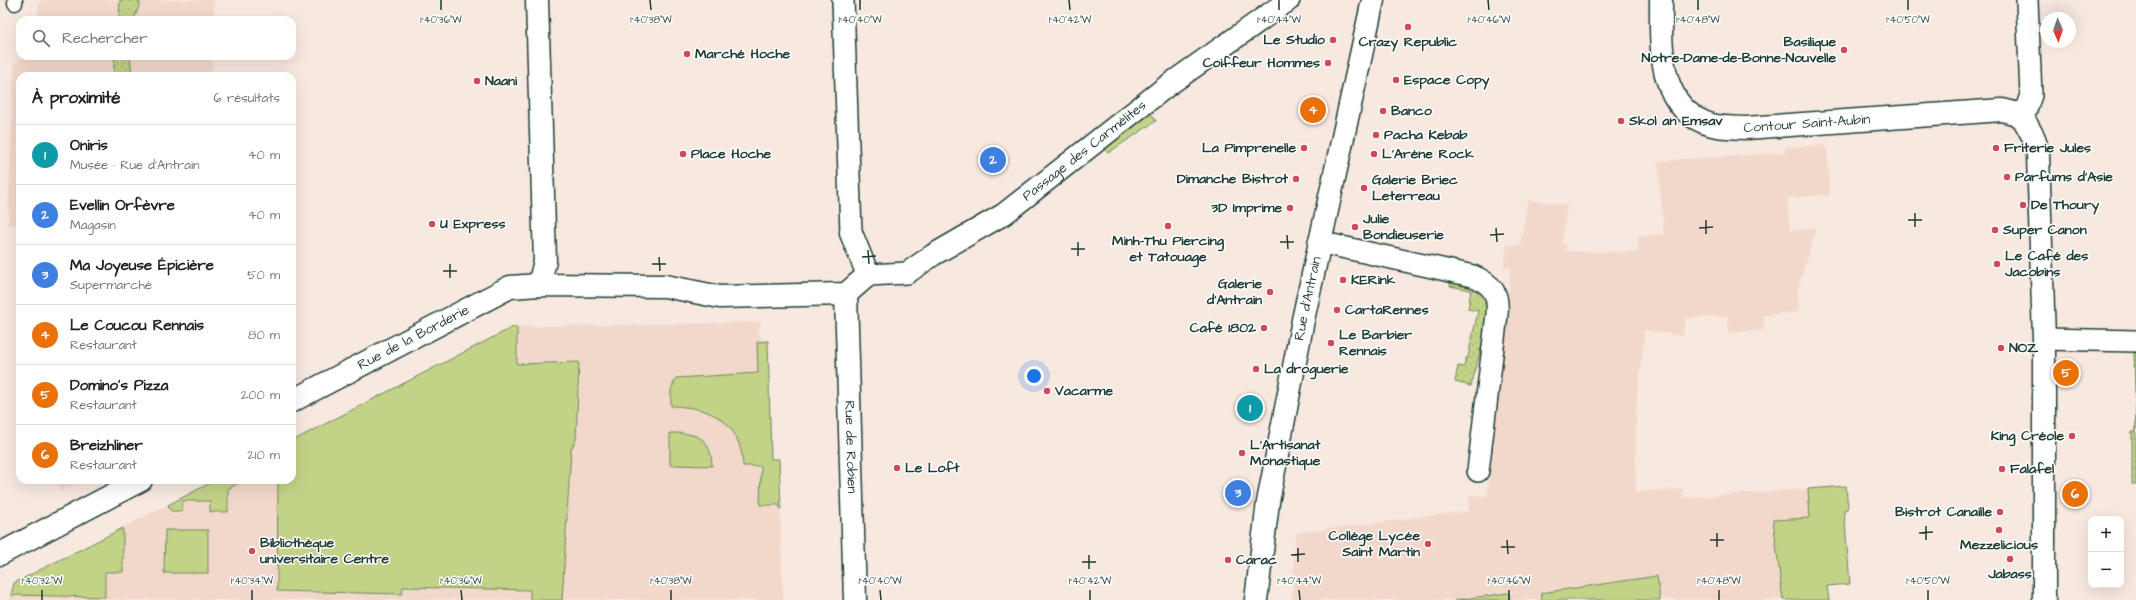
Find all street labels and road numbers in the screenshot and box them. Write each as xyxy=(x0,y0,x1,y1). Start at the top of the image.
street label: Passage des Carmélites xyxy=(1018,96,1151,206)
street label: Contour Saint-Aubin xyxy=(1743,109,1871,138)
street label: Rue d'Antrain xyxy=(1289,255,1327,342)
street label: Rue de la Borderie xyxy=(354,300,473,375)
street label: Rue de Robien xyxy=(839,400,862,494)

